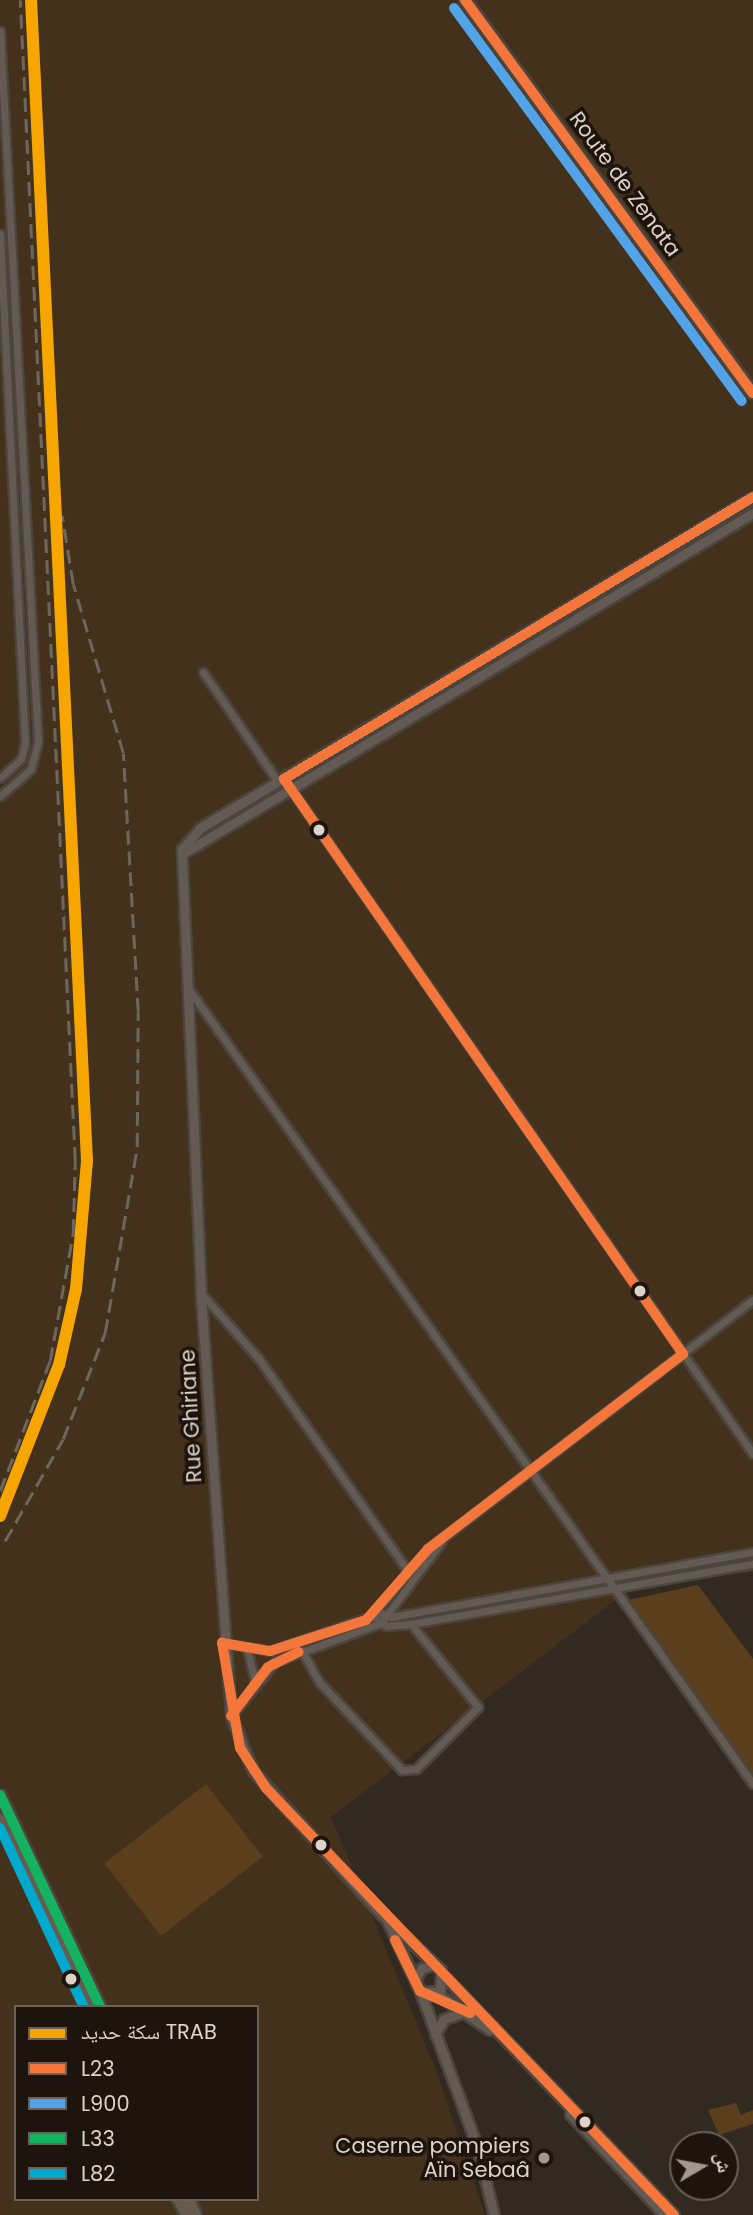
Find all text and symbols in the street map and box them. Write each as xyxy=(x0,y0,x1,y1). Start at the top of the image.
street label: Route de Zenata xyxy=(564,107,686,261)
unlabelled marker xyxy=(312,823,326,837)
unlabelled marker xyxy=(633,1284,647,1298)
street label: Rue Ghiriane xyxy=(175,1349,207,1483)
unlabelled marker xyxy=(314,1838,328,1852)
unlabelled marker xyxy=(64,1972,78,1986)
legend xyxy=(14,2005,259,2201)
text: سكة حديد TRAB xyxy=(81,2017,217,2046)
text: L23 xyxy=(81,2054,115,2083)
text: L900 xyxy=(81,2089,130,2118)
unlabelled marker xyxy=(578,2115,592,2129)
text: L33 xyxy=(81,2124,115,2153)
north arrow xyxy=(669,2131,739,2201)
place label: Caserne pompiers Aïn Sebaâ xyxy=(335,2133,530,2183)
marker: Caserne pompiers Aïn Sebaâ xyxy=(536,2150,552,2166)
text: ش xyxy=(708,2150,738,2175)
text: L82 xyxy=(81,2159,115,2188)

